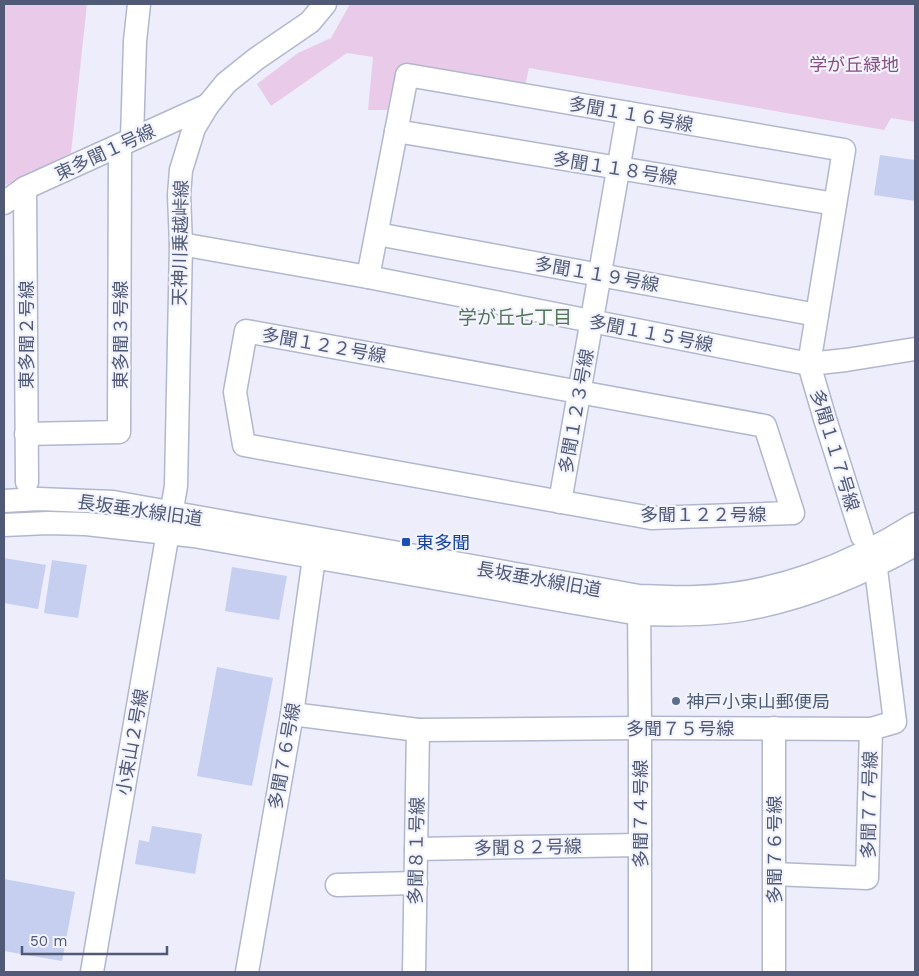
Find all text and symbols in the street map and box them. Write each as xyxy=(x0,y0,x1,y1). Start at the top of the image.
park label: 学が丘緑地 xyxy=(809,54,899,75)
street label: 多聞１１６号線 xyxy=(567,93,695,135)
street label: 東多聞１号線 xyxy=(52,120,158,184)
street label: 多聞１１８号線 xyxy=(551,148,679,188)
street label: 天神川乗越峠線 xyxy=(168,180,192,306)
street label: 多聞１１９号線 xyxy=(533,253,661,295)
street label: 東多聞２号線 xyxy=(16,281,37,389)
street label: 東多聞３号線 xyxy=(110,281,131,389)
district label: 学が丘七丁目 xyxy=(458,306,572,329)
street label: 多聞１１５号線 xyxy=(587,311,715,355)
street label: 多聞１２２号線 xyxy=(260,324,388,366)
street label: 多聞１２３号線 xyxy=(555,347,597,475)
street label: 多聞１１７号線 xyxy=(807,387,863,513)
street label: 長坂垂水線旧道 xyxy=(76,491,204,529)
street label: 多聞１２２号線 xyxy=(640,504,766,525)
place label: 東多聞 xyxy=(416,532,470,553)
marker: 東多聞 xyxy=(400,536,412,548)
street label: 長坂垂水線旧道 xyxy=(475,558,603,600)
street label: 小束山２号線 xyxy=(112,687,152,797)
place label: 神戸小束山郵便局 xyxy=(686,691,830,712)
marker: 神戸小束山郵便局 xyxy=(670,695,682,707)
street label: 多聞７６号線 xyxy=(264,701,304,811)
street label: 多聞７５号線 xyxy=(626,718,734,739)
street label: 多聞７７号線 xyxy=(858,751,880,859)
street label: 多聞７４号線 xyxy=(630,760,651,868)
street label: 多聞７６号線 xyxy=(764,796,785,904)
street label: 多聞８１号線 xyxy=(405,797,427,905)
street label: 多聞８２号線 xyxy=(474,836,582,858)
scale bar xyxy=(22,924,168,956)
text: 50 m xyxy=(30,932,67,950)

